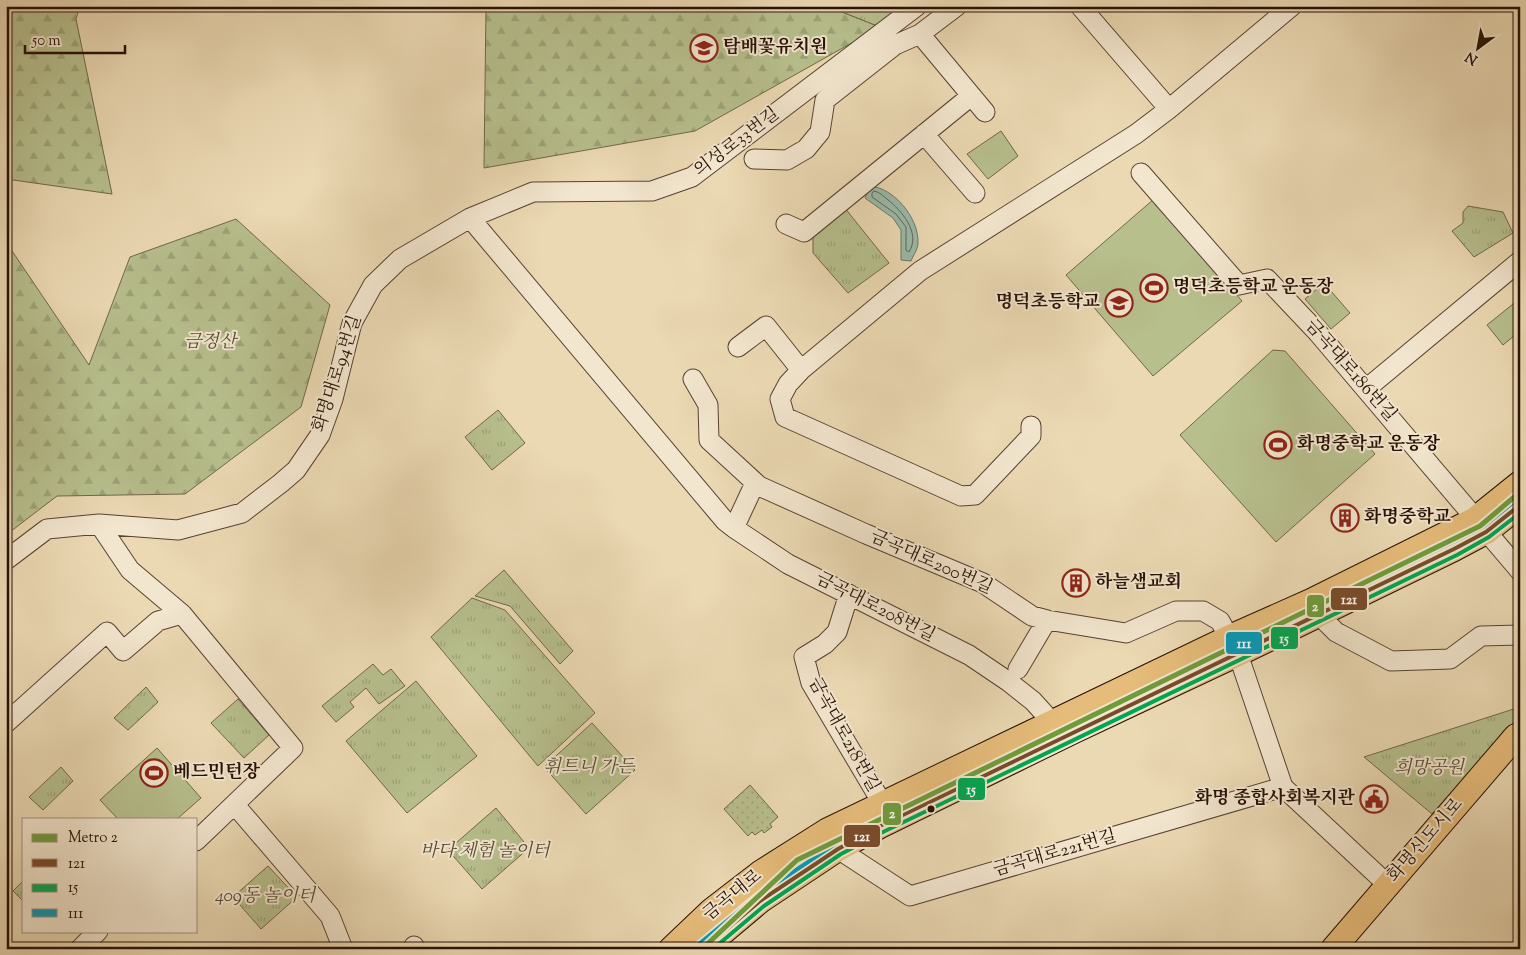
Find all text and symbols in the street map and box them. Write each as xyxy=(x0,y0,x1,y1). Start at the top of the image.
scale bar xyxy=(25,22,125,54)
north arrow xyxy=(1454,22,1504,72)
text: 50 m xyxy=(31,31,61,52)
school or university icon: 탐배꽃유치원 xyxy=(689,33,719,63)
place label: 탐배꽃유치원 xyxy=(723,35,827,61)
text: N xyxy=(1462,46,1482,69)
street label: 의성로33번길 xyxy=(689,102,785,184)
sports icon: 명덕초등학교 운동장 xyxy=(1139,273,1169,303)
place label: 명덕초등학교 운동장 xyxy=(1173,275,1334,301)
school or university icon: 명덕초등학교 xyxy=(1104,288,1134,318)
place label: 명덕초등학교 xyxy=(996,290,1101,316)
street label: 화명대로94번길 xyxy=(307,312,369,436)
street label: 금곡대로186번길 xyxy=(1298,314,1402,428)
park label: 금정산 xyxy=(184,330,239,356)
sports icon: 화명중학교 운동장 xyxy=(1263,430,1293,460)
place label: 화명중학교 운동장 xyxy=(1297,432,1441,458)
building icon: 화명중학교 xyxy=(1330,503,1360,533)
place label: 화명중학교 xyxy=(1364,505,1452,531)
street label: 금곡대로200번길 xyxy=(866,524,996,602)
street label: 금곡대로208번길 xyxy=(811,567,939,649)
building icon: 하늘샘교회 xyxy=(1061,568,1091,598)
place label: 하늘샘교회 xyxy=(1095,570,1182,596)
line badge: 121 xyxy=(1330,587,1368,611)
text: 121 xyxy=(1341,591,1357,611)
line badge: 2 xyxy=(1306,594,1325,618)
text: 2 xyxy=(1312,598,1319,618)
line badge: 15 xyxy=(1270,626,1299,650)
text: 15 xyxy=(1279,630,1289,650)
line badge: 111 xyxy=(1225,631,1263,655)
text: 111 xyxy=(1237,635,1251,655)
street label: 금곡대로218번길 xyxy=(801,673,885,797)
park label: 휘트니 가든 xyxy=(544,755,636,781)
park label: 희망공원 xyxy=(1394,756,1465,782)
sports icon: 베드민턴장 xyxy=(139,758,169,788)
place label: 베드민턴장 xyxy=(173,760,261,786)
line badge: 15 xyxy=(957,777,986,801)
text: 15 xyxy=(966,781,976,801)
public building icon: 화명 종합사회복지관 xyxy=(1359,784,1389,814)
place label: 화명 종합사회복지관 xyxy=(1195,786,1356,812)
street label: 화명신도시로 xyxy=(1382,793,1470,889)
line badge: 2 xyxy=(882,802,902,826)
unlabelled marker xyxy=(926,804,936,814)
text: 2 xyxy=(889,805,896,825)
legend xyxy=(22,818,198,932)
line badge: 121 xyxy=(843,824,881,848)
street label: 금곡대로221번길 xyxy=(990,824,1120,884)
text: Metro 2 xyxy=(68,828,118,849)
text: 121 xyxy=(854,828,870,848)
park label: 바다 체험 놀이터 xyxy=(420,839,551,865)
text: 121 xyxy=(68,854,85,875)
street label: 금곡대로 xyxy=(698,864,768,928)
text: 15 xyxy=(68,878,78,899)
park label: 409동 놀이터 xyxy=(215,884,317,910)
text: 111 xyxy=(68,904,83,925)

